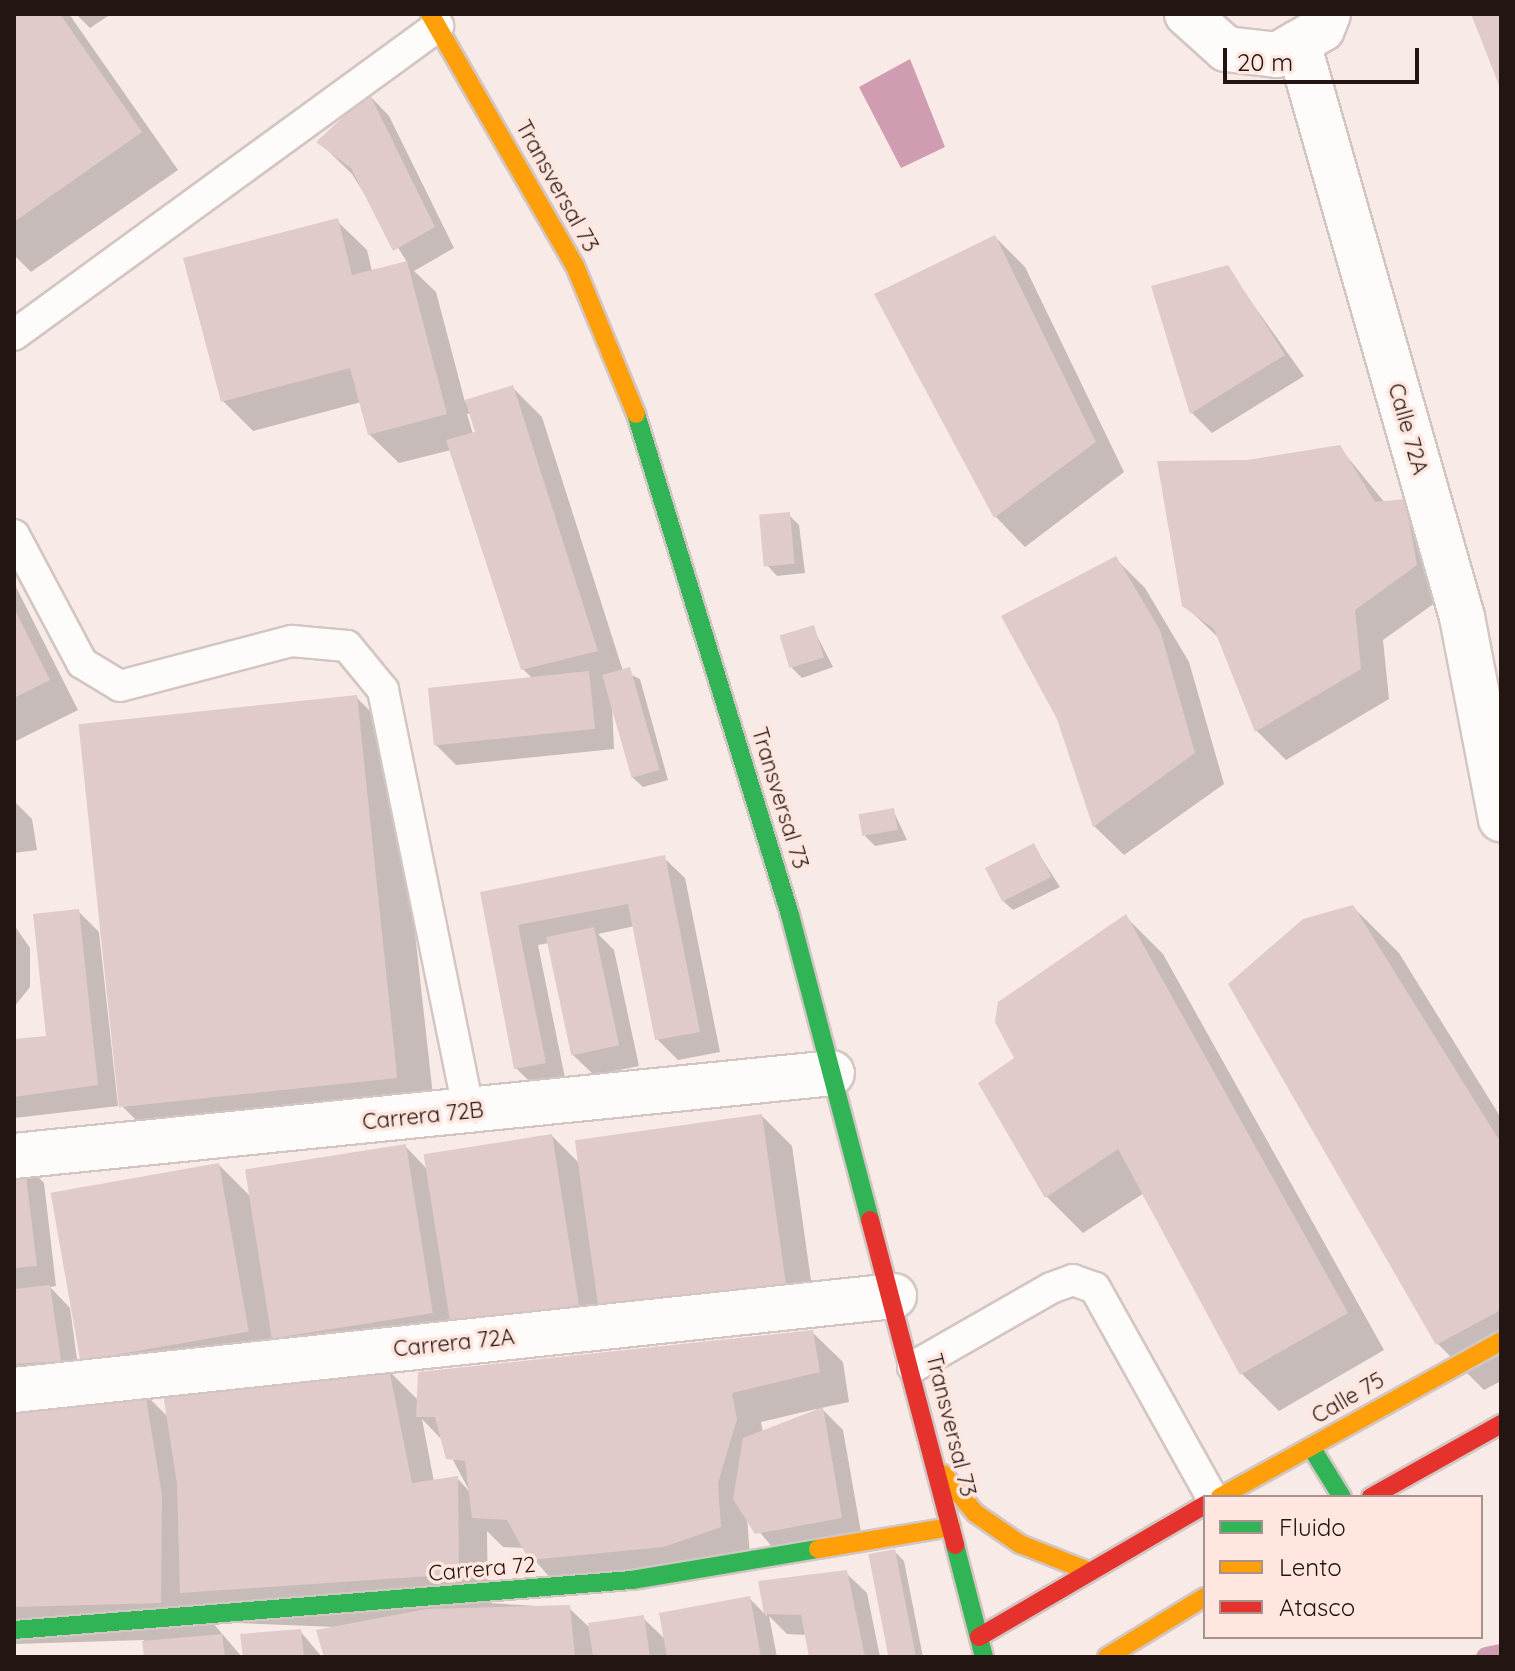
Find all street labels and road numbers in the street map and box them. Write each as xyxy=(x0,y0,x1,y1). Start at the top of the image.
street label: Transversal 73 xyxy=(510,115,604,257)
street label: Calle 72A xyxy=(1382,380,1434,478)
street label: Transversal 73 xyxy=(746,724,814,872)
street label: Carrera 72B xyxy=(361,1097,485,1135)
street label: Carrera 72A xyxy=(392,1324,516,1362)
street label: Transversal 73 xyxy=(920,1351,982,1499)
street label: Calle 75 xyxy=(1307,1367,1389,1429)
street label: Carrera 72 xyxy=(427,1551,537,1587)

